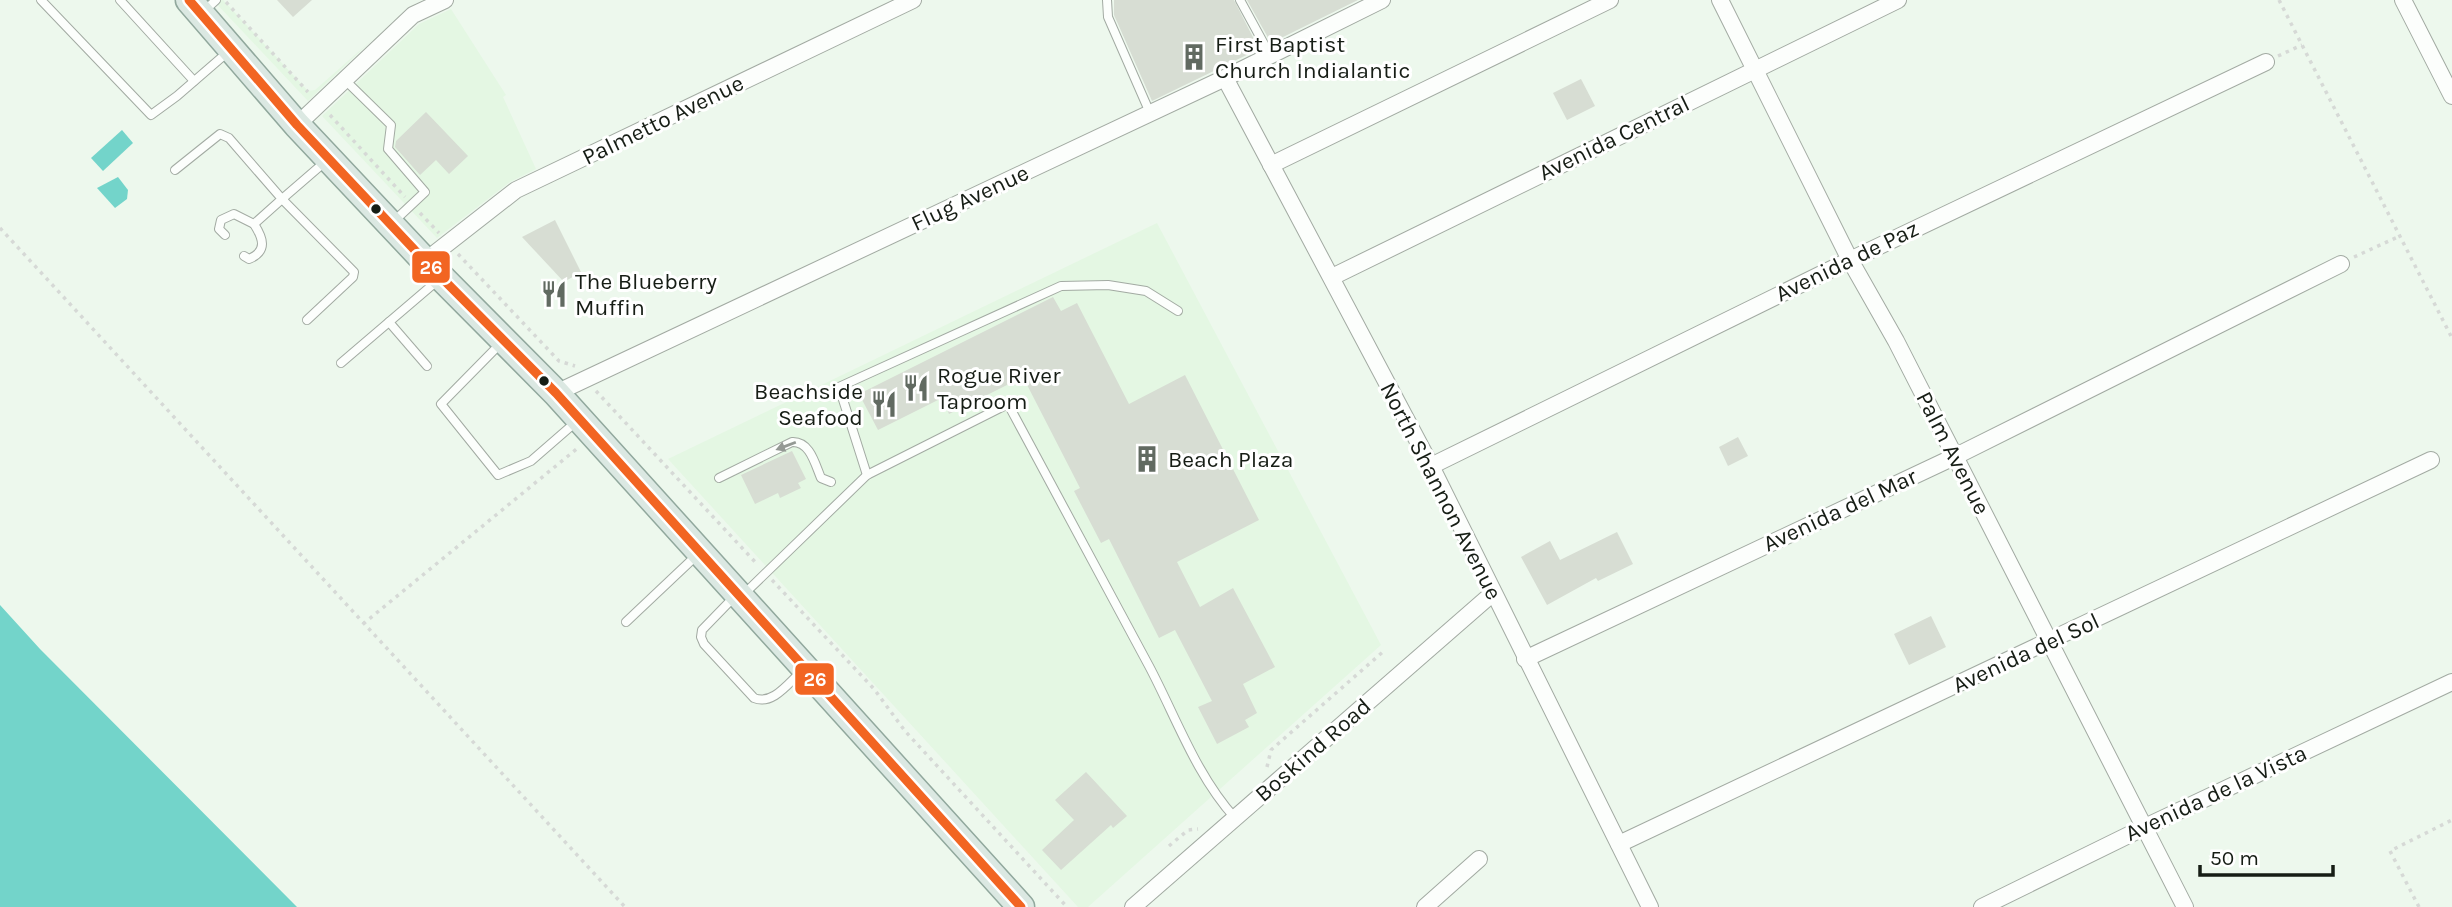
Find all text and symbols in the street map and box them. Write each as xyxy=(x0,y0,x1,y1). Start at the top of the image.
place label: First Baptist Church Indialantic xyxy=(1215,31,1410,84)
building icon: First Baptist Church Indialantic xyxy=(1179,42,1209,72)
street label: Palmetto Avenue xyxy=(578,69,748,171)
street label: Avenida Central xyxy=(1534,90,1694,186)
street label: Flug Avenue xyxy=(907,159,1033,237)
unlabelled marker xyxy=(369,202,383,216)
street label: Avenida de Paz xyxy=(1771,215,1923,307)
line badge: 26 xyxy=(411,250,451,284)
text: 26 xyxy=(419,257,443,279)
place label: The Blueberry Muffin xyxy=(575,268,717,321)
restaurant icon: The Blueberry Muffin xyxy=(539,279,569,309)
place label: Rogue River Taproom xyxy=(937,362,1061,415)
restaurant icon: Rogue River Taproom xyxy=(901,373,931,403)
unlabelled marker xyxy=(537,374,551,388)
place label: Beachside Seafood xyxy=(754,378,863,431)
street label: North Shannon Avenue xyxy=(1374,378,1508,604)
street label: Palm Avenue xyxy=(1910,387,1996,519)
restaurant icon: Beachside Seafood xyxy=(869,389,899,419)
one-way arrow xyxy=(776,441,797,452)
building icon: Beach Plaza xyxy=(1132,444,1162,474)
place label: Beach Plaza xyxy=(1168,446,1293,473)
street label: Avenida del Mar xyxy=(1759,462,1922,557)
street label: Avenida del Sol xyxy=(1948,607,2104,699)
line badge: 26 xyxy=(794,662,835,696)
text: 26 xyxy=(803,669,827,691)
street label: Boskind Road xyxy=(1250,692,1376,808)
street label: Avenida de la Vista xyxy=(2121,739,2311,847)
scale bar xyxy=(2200,834,2333,878)
text: 50 m xyxy=(2210,846,2259,870)

